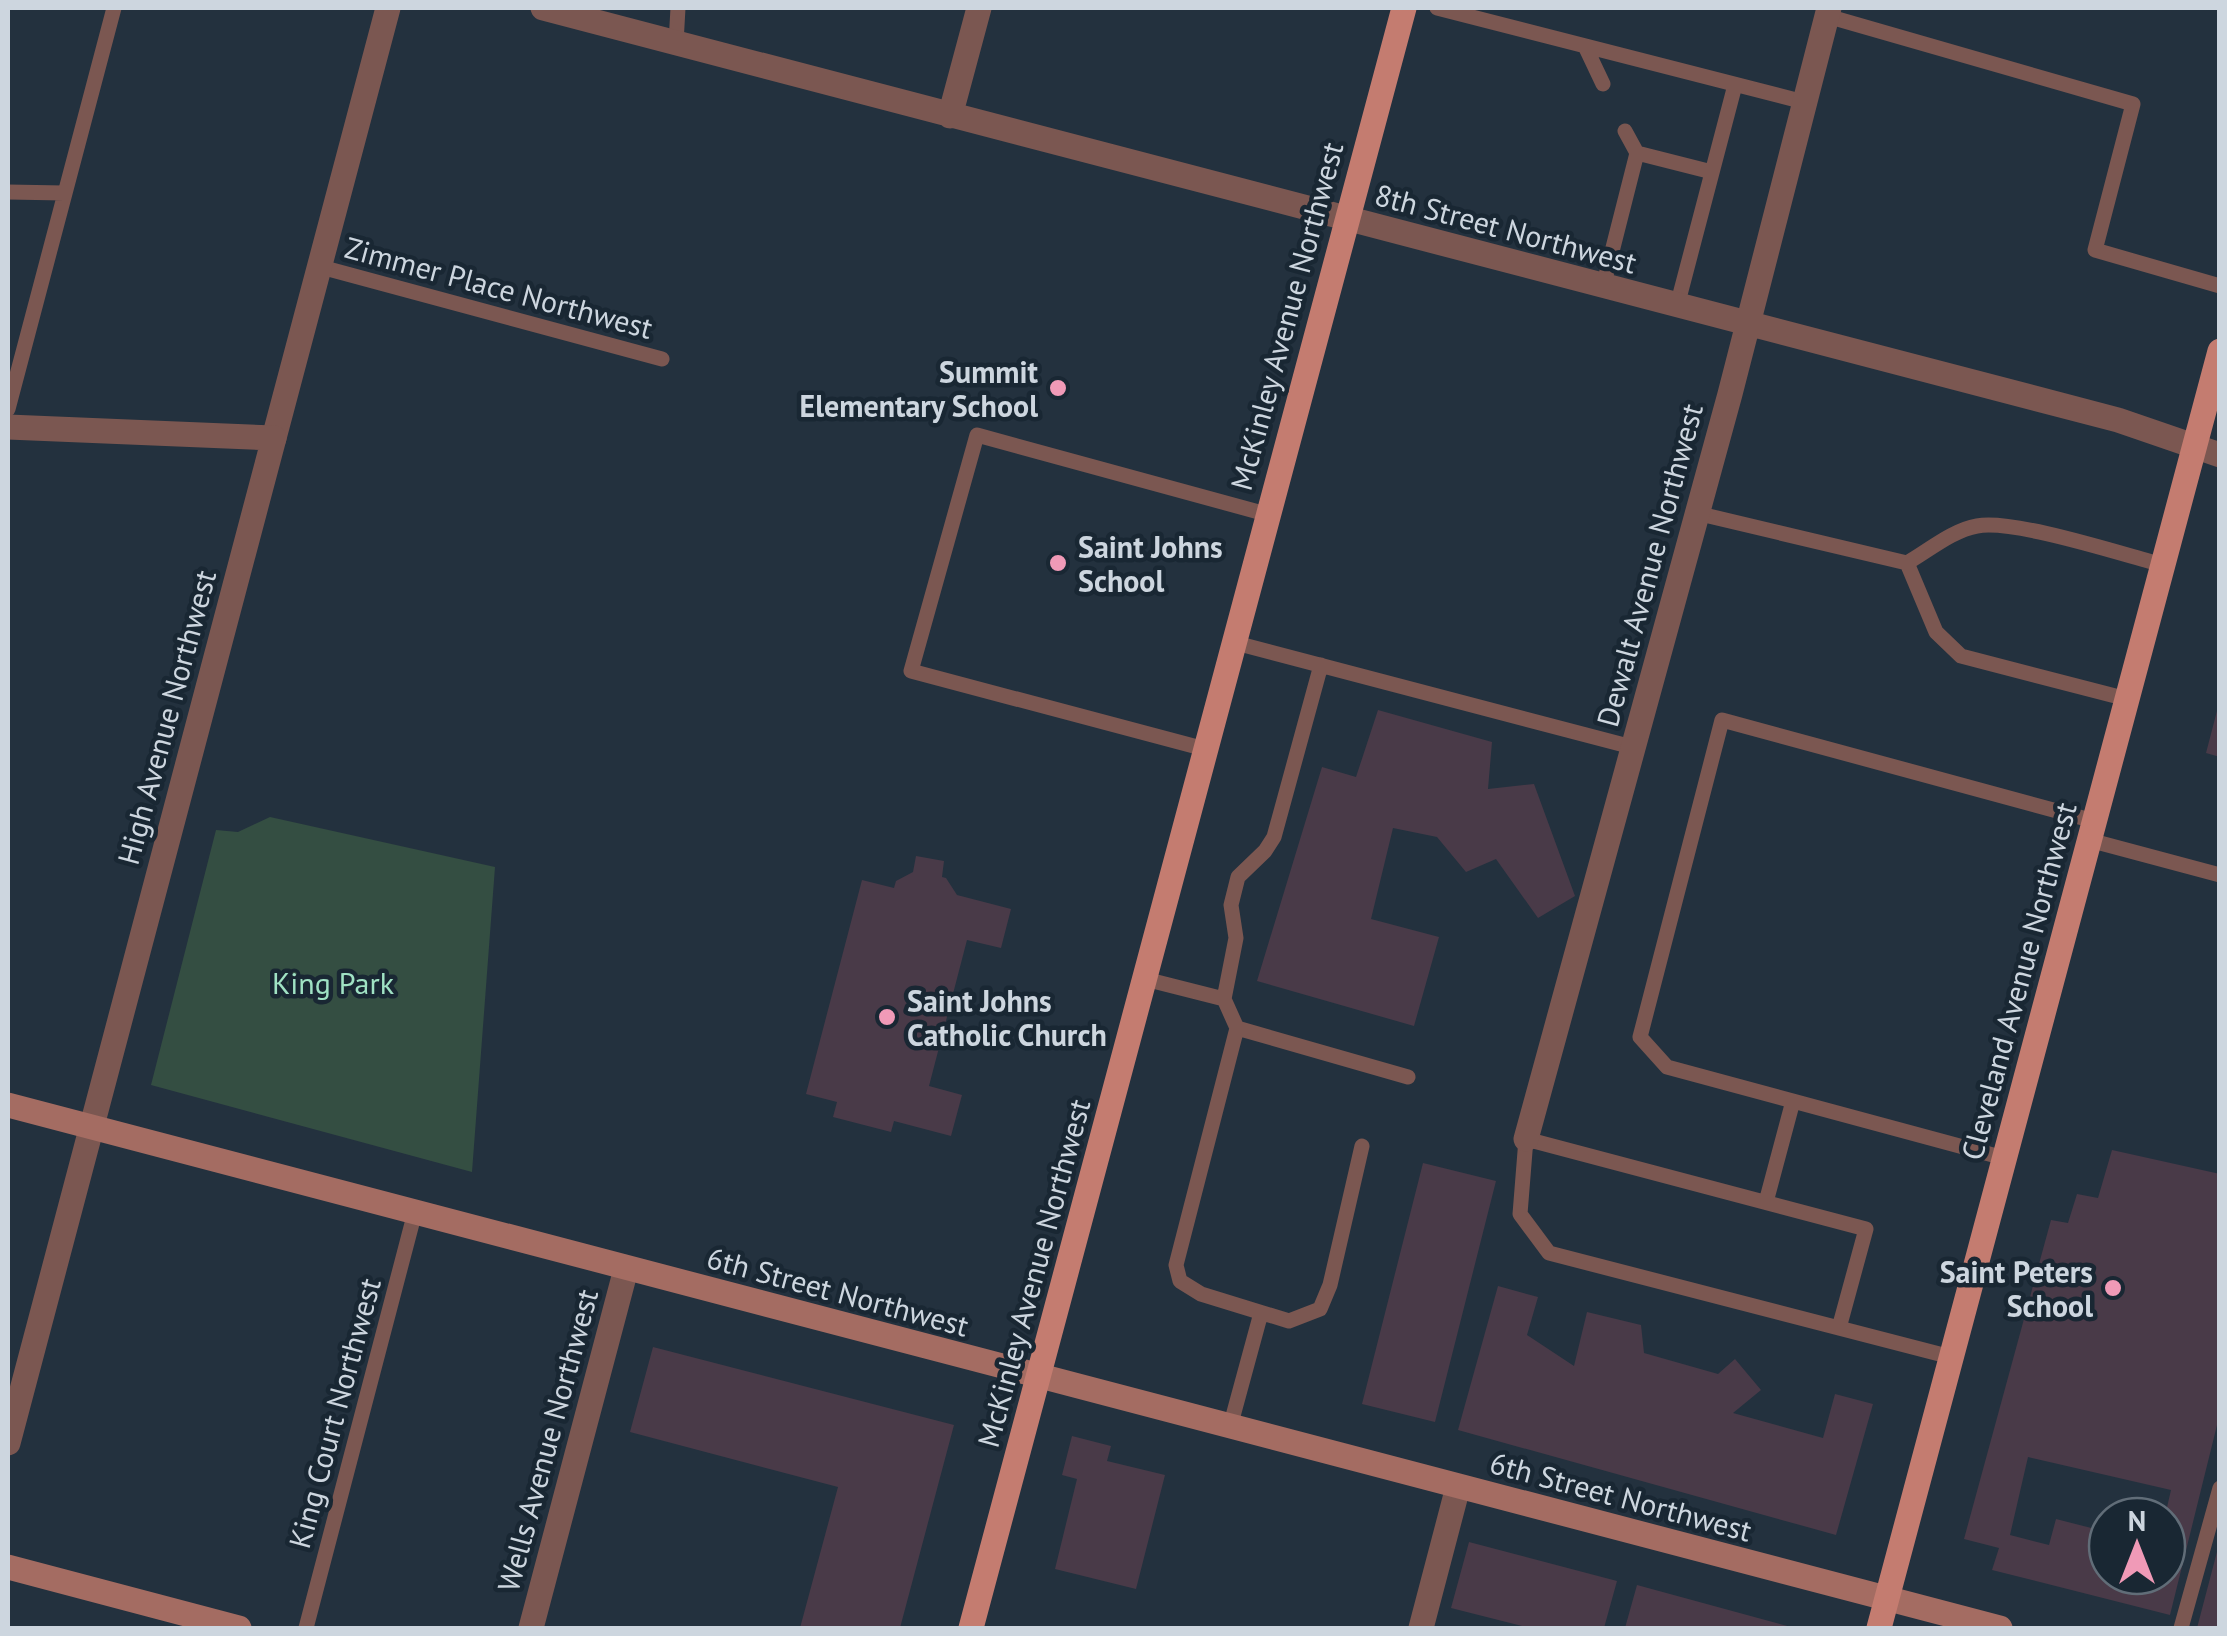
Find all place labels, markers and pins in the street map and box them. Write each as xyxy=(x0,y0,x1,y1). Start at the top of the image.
place label: Summit Elementary School xyxy=(800,352,1039,425)
marker: Summit Elementary School xyxy=(1047,377,1069,399)
place label: Saint Johns School xyxy=(1078,527,1223,600)
marker: Saint Johns School xyxy=(1047,552,1069,574)
place label: Saint Johns Catholic Church xyxy=(907,981,1107,1054)
marker: Saint Johns Catholic Church xyxy=(876,1006,898,1028)
place label: Saint Peters School xyxy=(1940,1252,2093,1325)
marker: Saint Peters School xyxy=(2102,1277,2124,1299)

